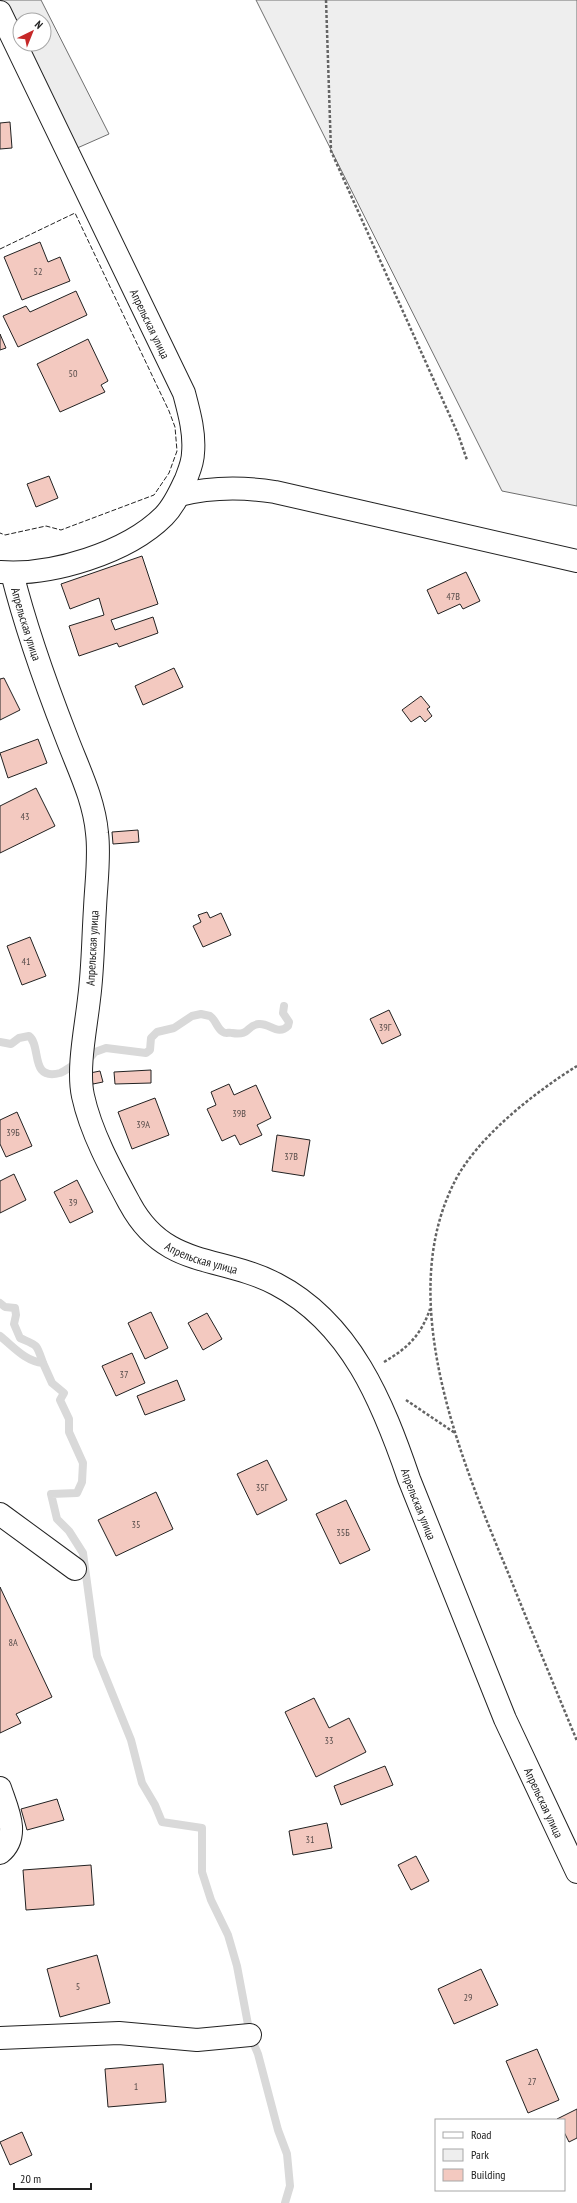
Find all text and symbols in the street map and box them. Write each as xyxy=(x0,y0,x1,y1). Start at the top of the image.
north arrow xyxy=(12,12,52,52)
text: N xyxy=(32,18,46,32)
house number: 52 xyxy=(34,265,43,278)
street label: Апрельская улица xyxy=(127,286,174,361)
house number: 50 xyxy=(69,367,78,380)
street label: Апрельская улица xyxy=(9,586,45,663)
house number: 47В xyxy=(446,590,460,603)
house number: 43 xyxy=(21,810,30,823)
street label: Апрельская улица xyxy=(83,910,101,986)
house number: 41 xyxy=(22,955,31,968)
house number: 39Г xyxy=(379,1021,392,1034)
house number: 39В xyxy=(232,1107,246,1120)
house number: 39А xyxy=(136,1118,150,1131)
house number: 39Б xyxy=(6,1126,20,1139)
house number: 37В xyxy=(284,1150,298,1163)
house number: 39 xyxy=(69,1196,78,1209)
street label: Апрельская улица xyxy=(163,1238,240,1277)
house number: 37 xyxy=(120,1368,129,1381)
street label: Апрельская улица xyxy=(398,1466,440,1542)
house number: 35Г xyxy=(256,1481,269,1494)
house number: 35 xyxy=(132,1518,141,1531)
house number: 35Б xyxy=(336,1526,350,1539)
house number: 8А xyxy=(8,1636,18,1649)
house number: 33 xyxy=(325,1734,334,1747)
street label: Апрельская улица xyxy=(521,1765,567,1840)
house number: 31 xyxy=(306,1833,315,1846)
house number: 5 xyxy=(76,1980,80,1993)
house number: 29 xyxy=(464,1991,473,2004)
house number: 27 xyxy=(528,2075,537,2088)
house number: 1 xyxy=(134,2080,138,2093)
legend xyxy=(435,2119,565,2191)
text: Road xyxy=(471,2127,491,2142)
text: Park xyxy=(471,2147,489,2162)
scale bar xyxy=(14,2165,91,2191)
text: Building xyxy=(471,2167,506,2182)
text: 20 m xyxy=(20,2171,41,2186)

